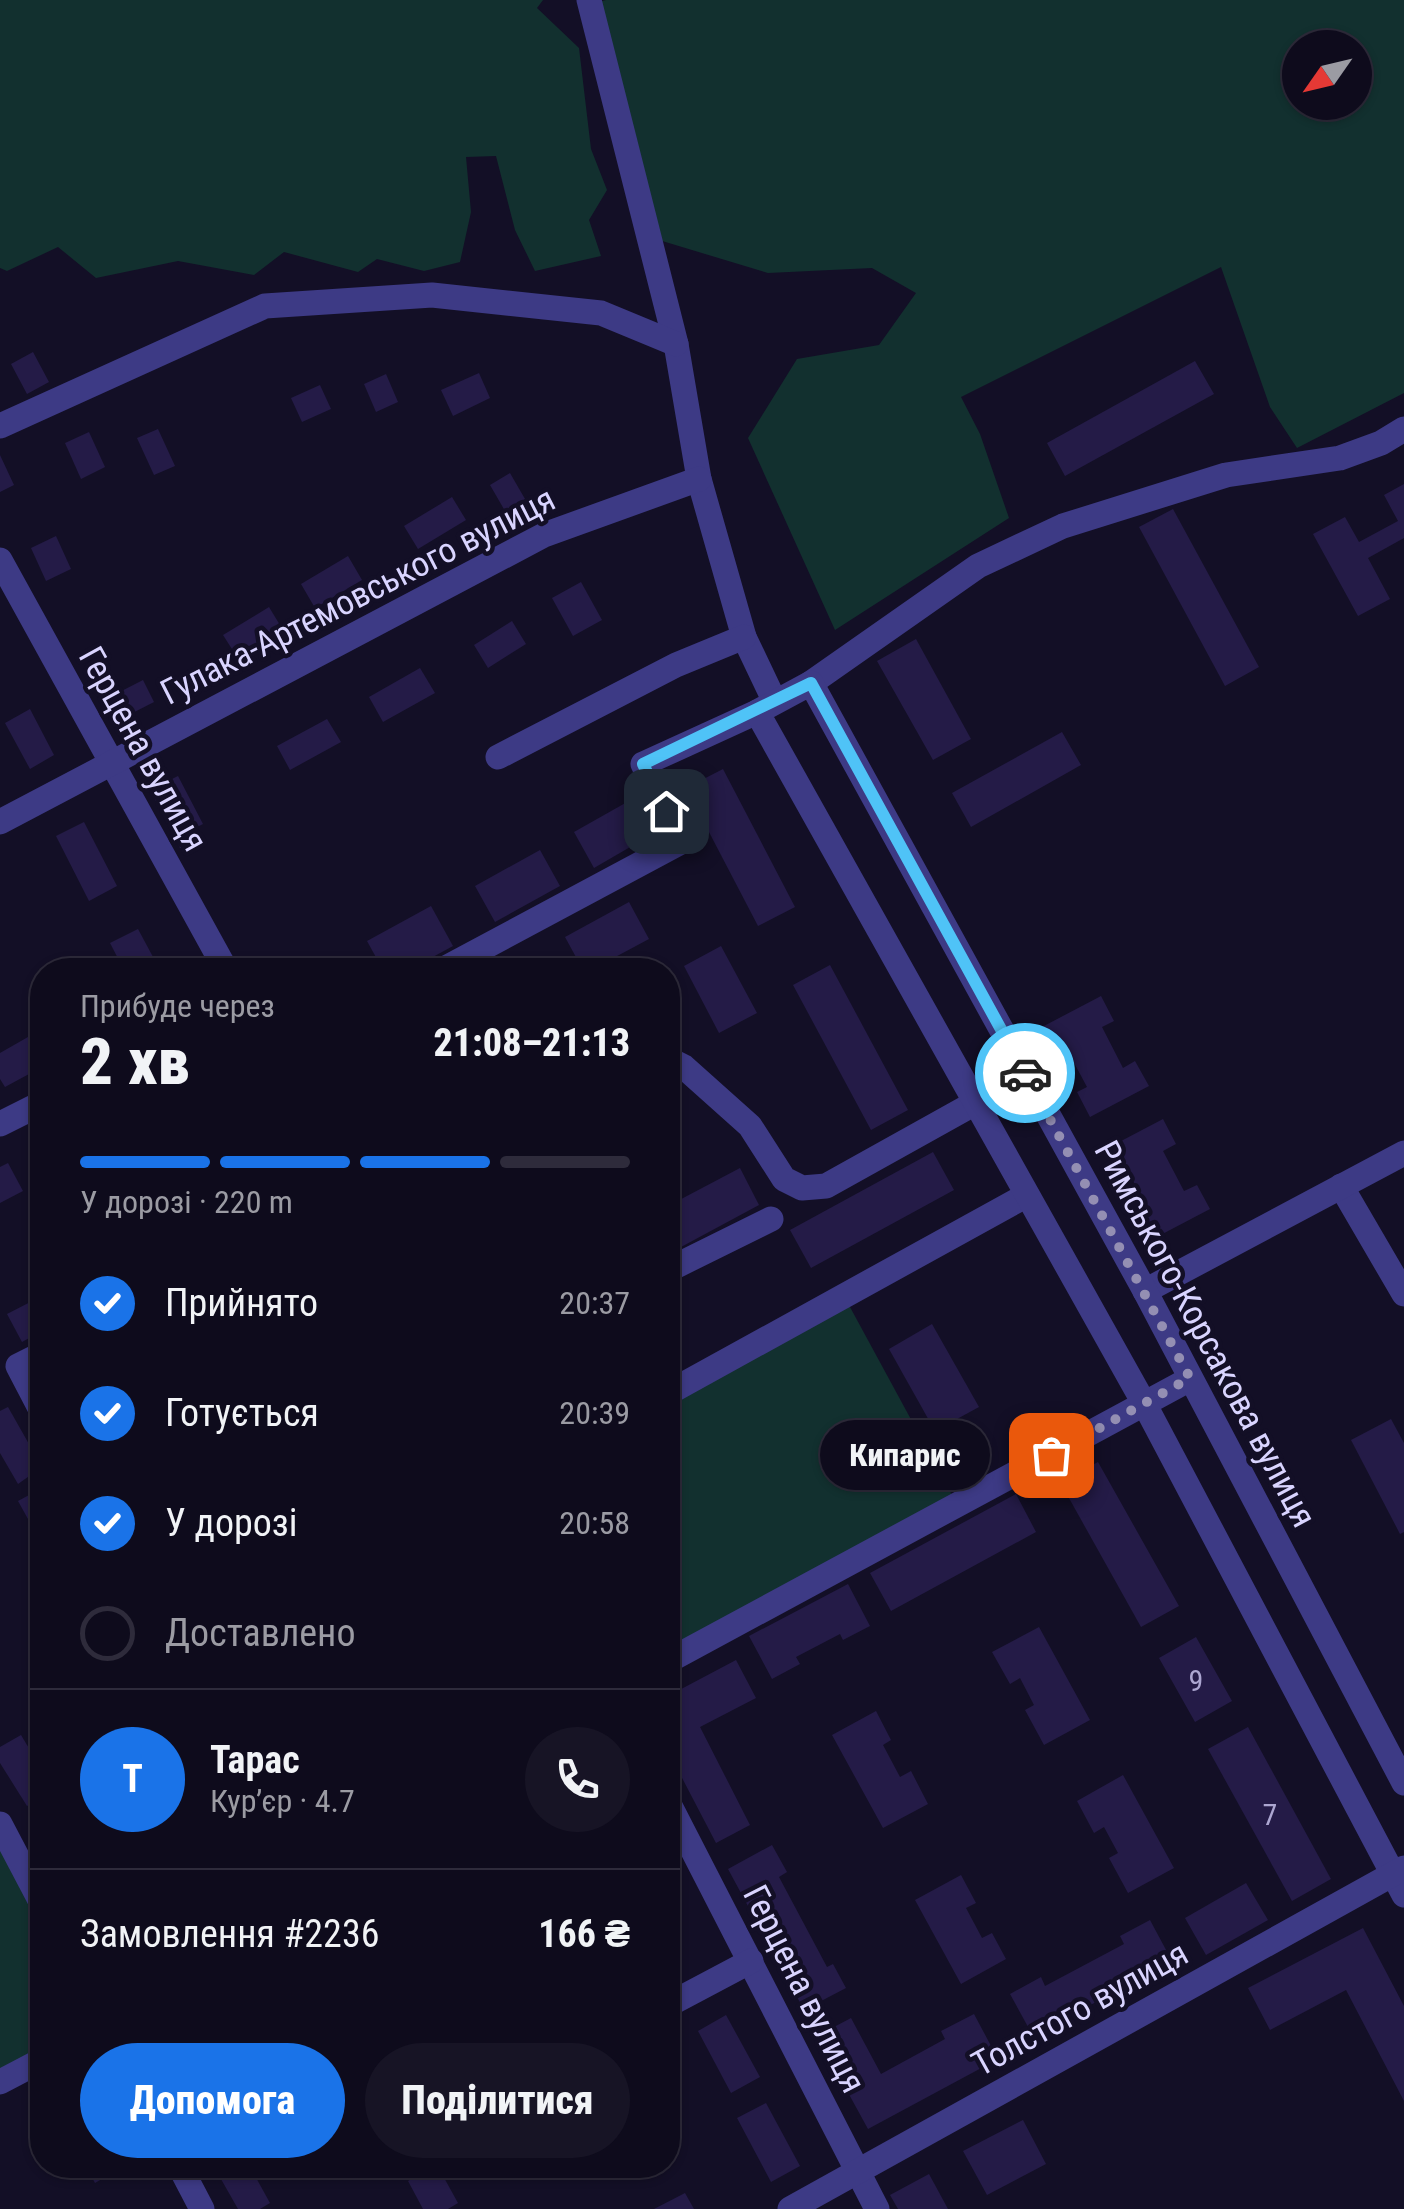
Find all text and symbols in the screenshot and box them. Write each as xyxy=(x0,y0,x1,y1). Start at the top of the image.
north arrow xyxy=(1282,30,1372,120)
map controls xyxy=(1282,30,1372,120)
street label: Гулака-Артемовського вулиця xyxy=(154,479,562,713)
street label: Герцена вулиця xyxy=(70,640,216,858)
pin xyxy=(624,769,709,854)
icon: home xyxy=(639,784,694,839)
text: Прибуде через xyxy=(80,987,275,1025)
text: 21:08–21:13 xyxy=(433,1021,630,1065)
courier xyxy=(975,1023,1075,1123)
text: 2 хв xyxy=(80,1024,190,1100)
icon: car xyxy=(998,1046,1053,1101)
street label: Римського-Корсакова вулиця xyxy=(1086,1134,1324,1534)
text: У дорозі · 220 m xyxy=(80,1183,293,1221)
icon: check xyxy=(80,1276,135,1331)
text: Прийнято xyxy=(165,1281,318,1325)
text: 20:37 xyxy=(559,1284,630,1322)
icon: check xyxy=(80,1386,135,1441)
text: Готується xyxy=(165,1391,319,1435)
text: 20:39 xyxy=(559,1394,630,1432)
pin xyxy=(1009,1413,1094,1498)
callout: Кипарис xyxy=(821,1420,991,1490)
icon: bag xyxy=(1024,1428,1079,1483)
text: Кипарис xyxy=(849,1436,961,1474)
icon: check xyxy=(80,1496,135,1551)
text: У дорозі xyxy=(165,1501,298,1545)
text: 20:58 xyxy=(559,1504,630,1542)
text: Доставлено xyxy=(165,1611,356,1655)
house number: 9 xyxy=(1189,1663,1203,1698)
button: phone xyxy=(525,1727,630,1832)
text: Тарас xyxy=(210,1738,300,1782)
text: Т xyxy=(122,1757,143,1801)
text: Кур’єр · 4.7 xyxy=(210,1782,355,1820)
house number: 7 xyxy=(1263,1797,1277,1832)
street label: Герцена вулиця xyxy=(734,1878,874,2100)
text: Замовлення #2236 xyxy=(80,1912,379,1956)
text: 166 ₴ xyxy=(538,1912,630,1956)
street label: Толстого вулиця xyxy=(965,1933,1195,2085)
button: Допомога xyxy=(80,2043,345,2158)
button: Поділитися xyxy=(365,2043,630,2158)

